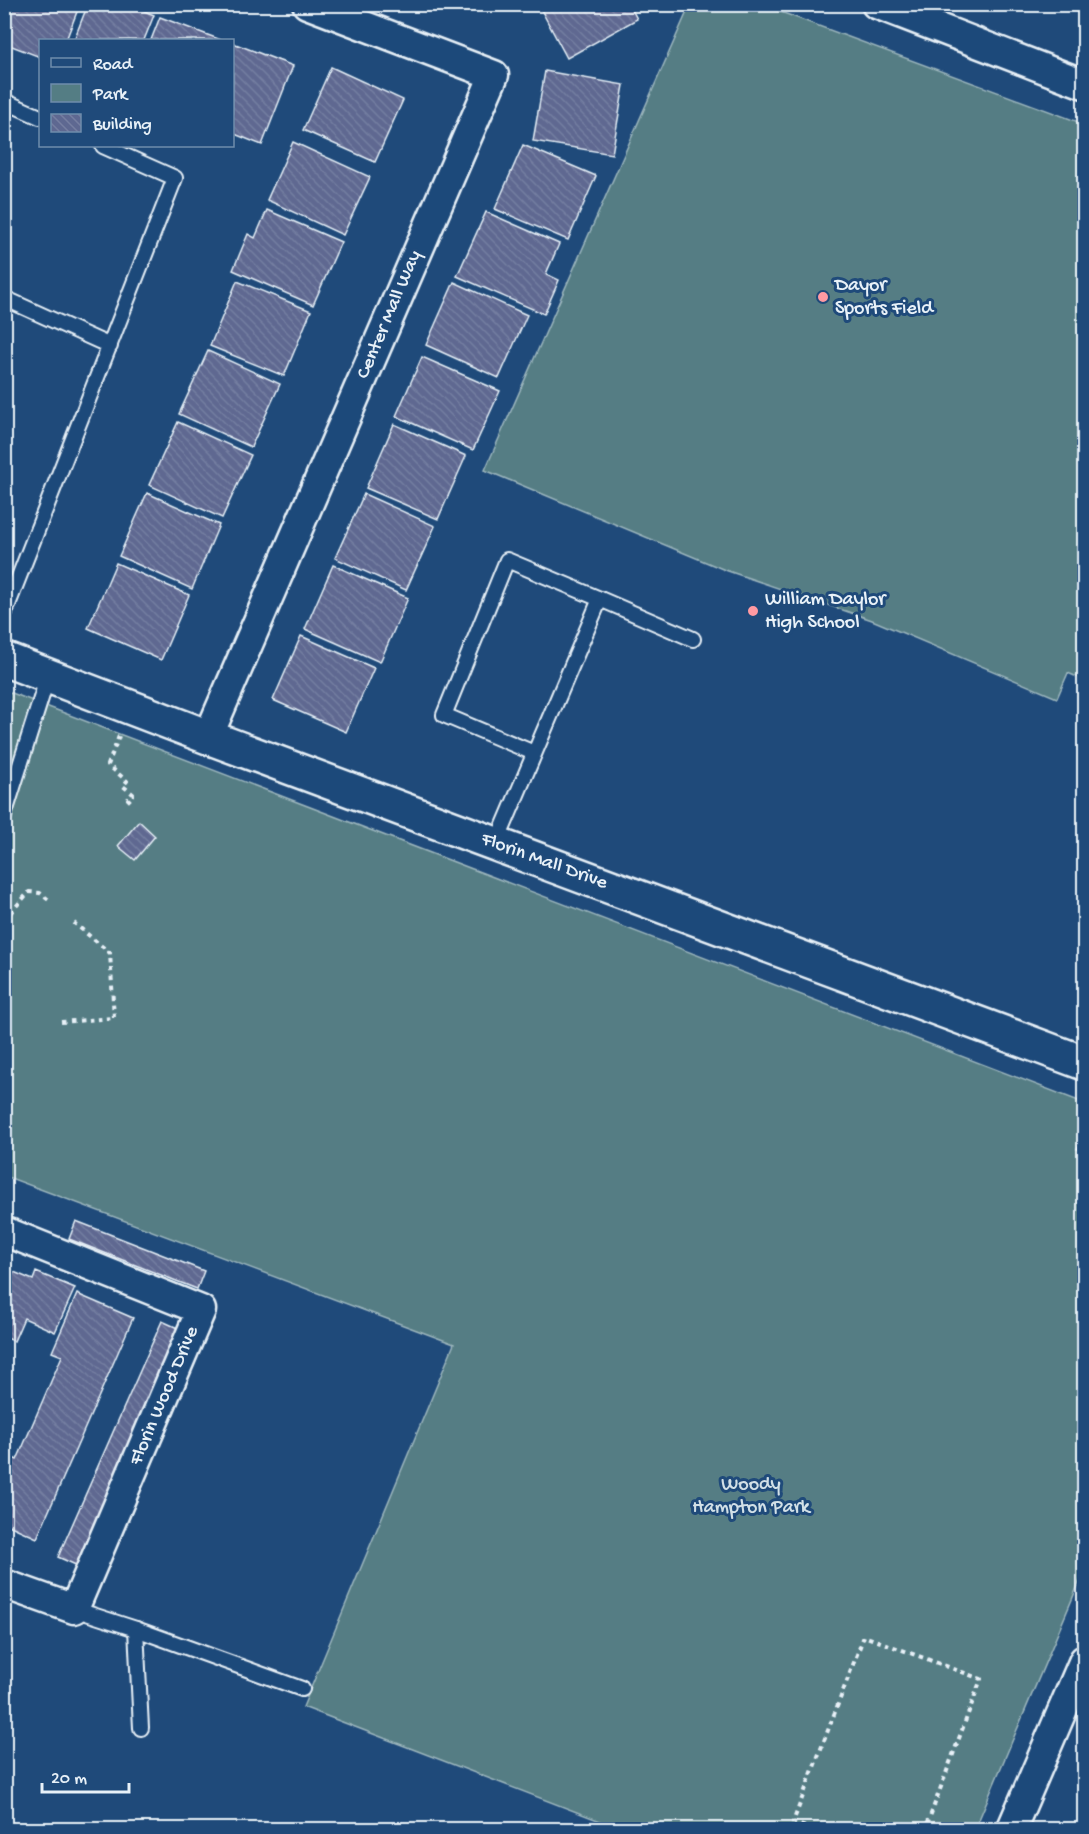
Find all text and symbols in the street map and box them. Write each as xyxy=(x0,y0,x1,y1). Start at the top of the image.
legend xyxy=(39,39,234,147)
text: Road xyxy=(93,55,134,76)
text: Park xyxy=(92,85,129,106)
text: Building xyxy=(92,115,152,136)
street label: Center Mall Way xyxy=(353,247,427,383)
place label: Dayor Sports Field xyxy=(833,275,935,321)
marker: Dayor Sports Field xyxy=(816,290,830,304)
place label: William Daylor High School xyxy=(765,589,887,635)
marker: William Daylor High School xyxy=(746,604,760,618)
street label: Florin Mall Drive xyxy=(477,828,611,896)
street label: Florin Wood Drive xyxy=(125,1323,205,1470)
park label: Woody Hampton Park xyxy=(692,1474,812,1520)
scale bar xyxy=(42,1756,129,1794)
text: 20 m xyxy=(51,1769,87,1790)

